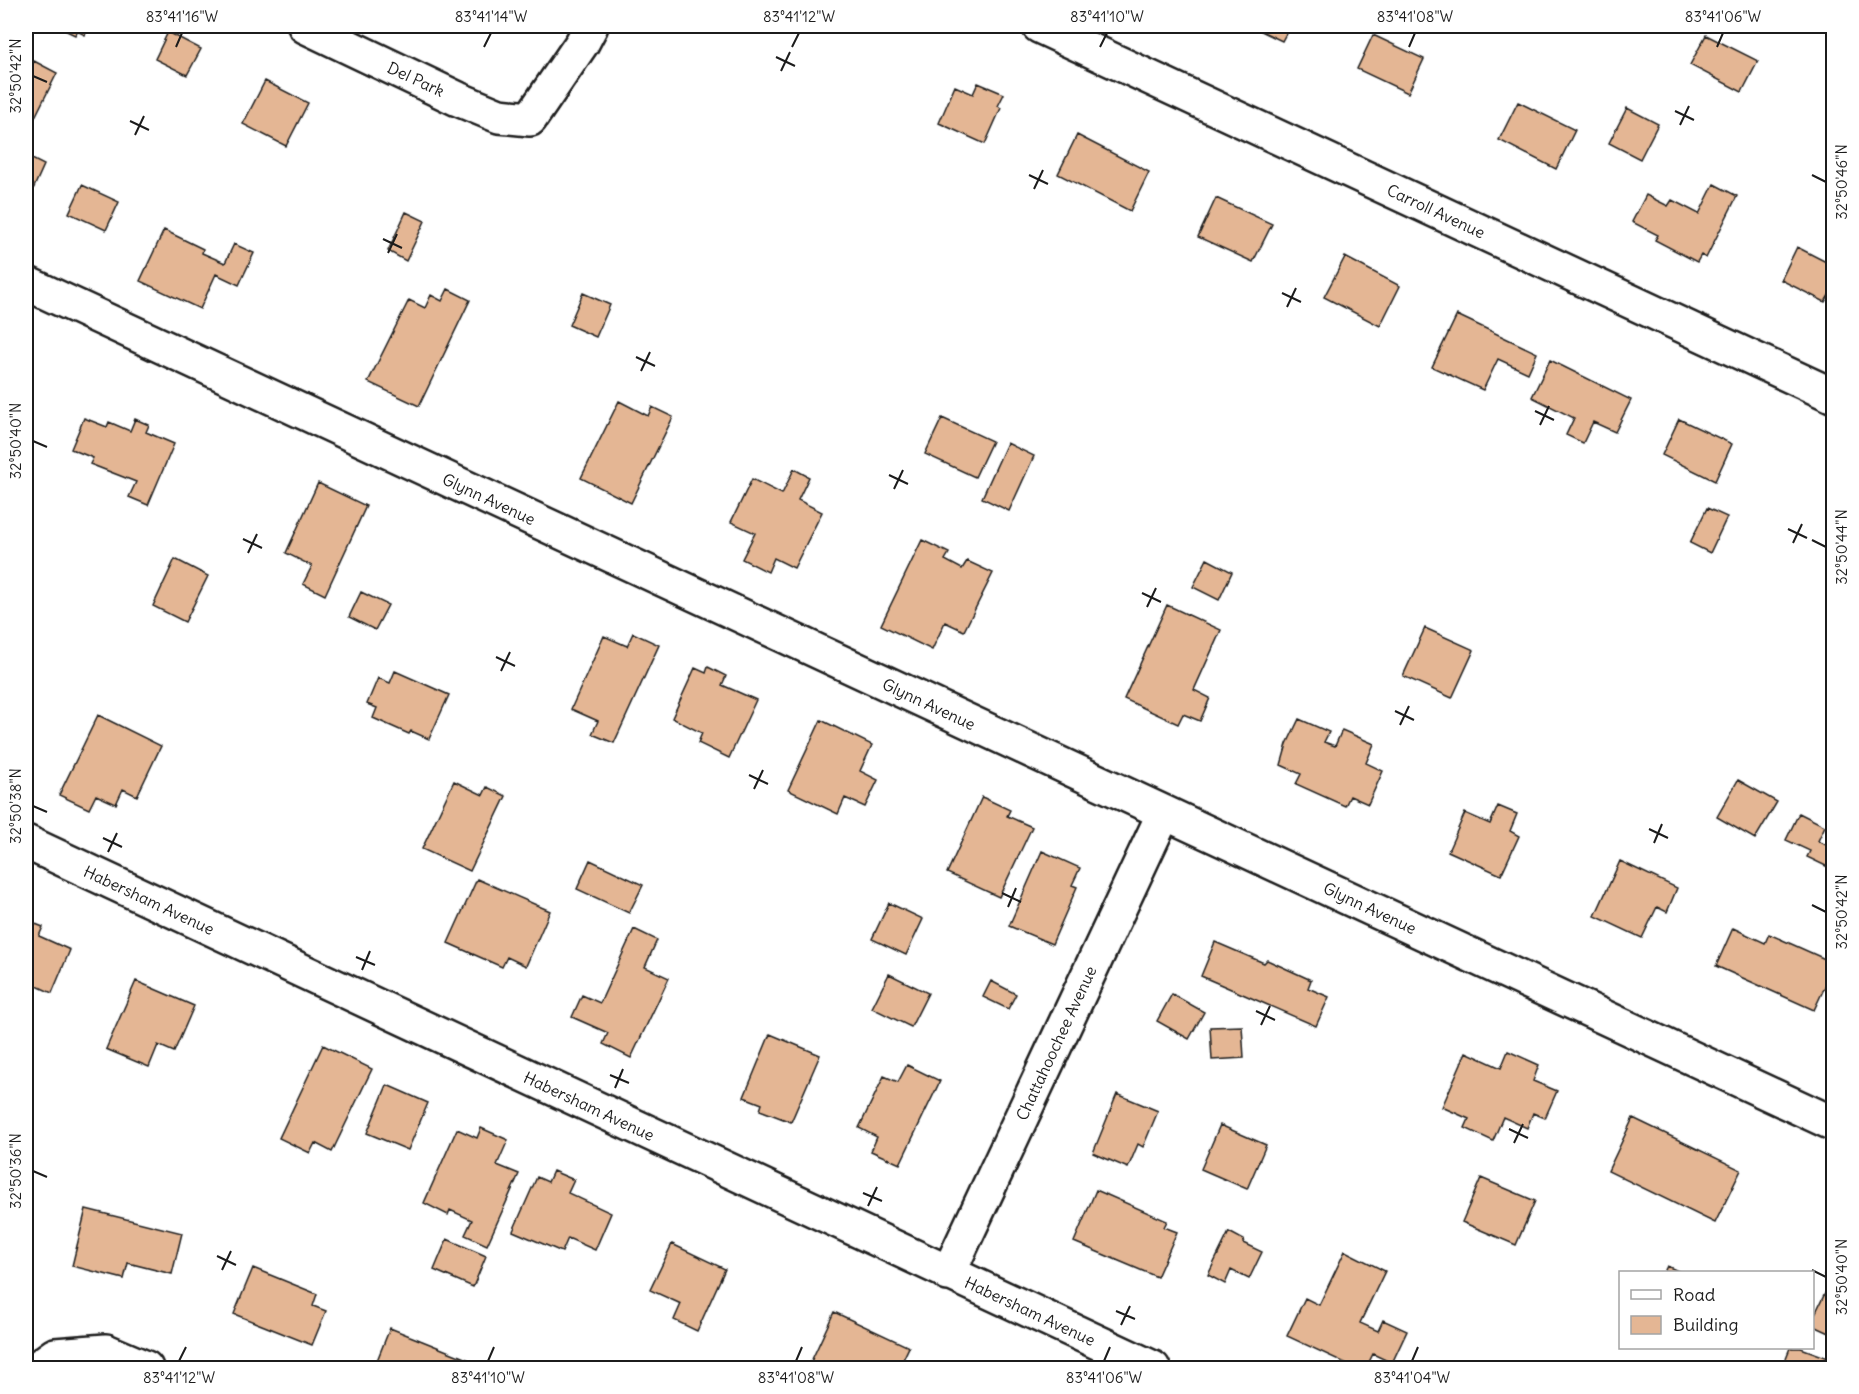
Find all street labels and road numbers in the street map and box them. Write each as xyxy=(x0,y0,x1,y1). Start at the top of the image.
street label: Del Park xyxy=(384,57,448,101)
street label: Carroll Avenue xyxy=(1384,180,1488,242)
street label: Glynn Avenue xyxy=(439,469,539,529)
street label: Glynn Avenue xyxy=(879,674,979,734)
street label: Habersham Avenue xyxy=(81,861,217,939)
street label: Glynn Avenue xyxy=(1320,878,1420,938)
street label: Chattahoochee Avenue xyxy=(1011,963,1101,1123)
street label: Habersham Avenue xyxy=(521,1067,657,1145)
street label: Habersham Avenue xyxy=(962,1272,1098,1350)

